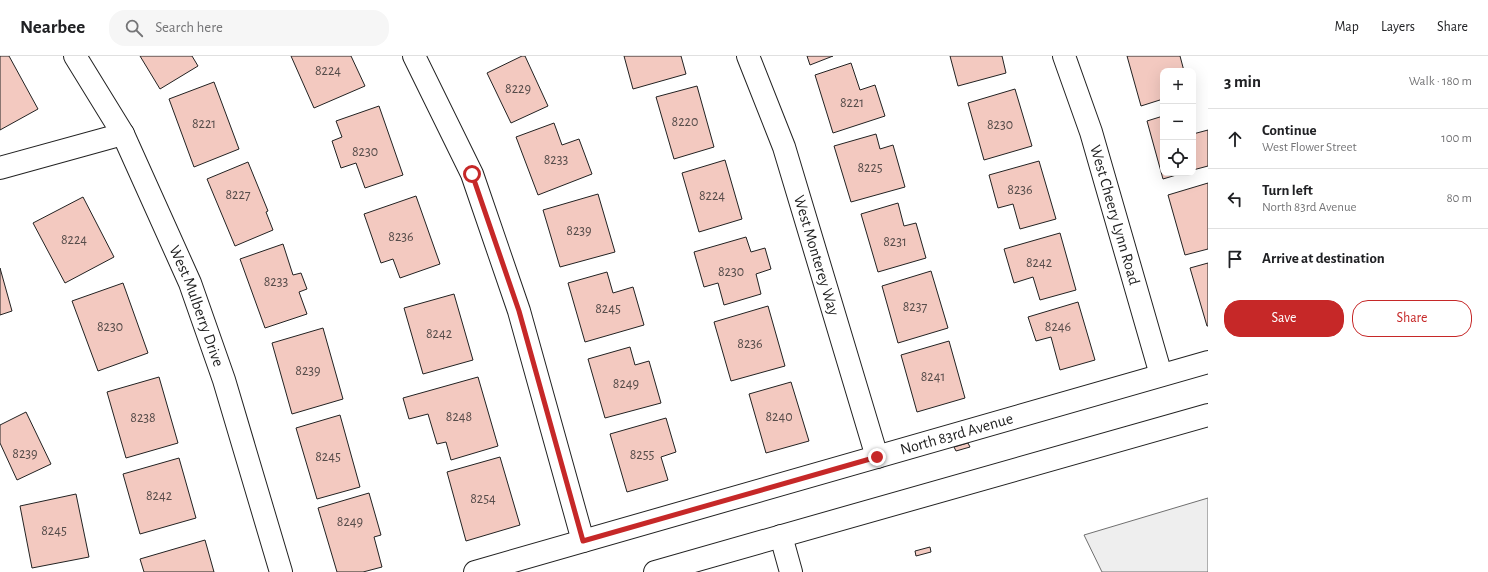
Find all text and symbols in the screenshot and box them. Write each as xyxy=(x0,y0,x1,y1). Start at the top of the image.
search box xyxy=(109,10,389,46)
icon: search xyxy=(123,17,145,39)
text: Nearbee xyxy=(20,18,85,37)
text: Search here xyxy=(155,20,223,35)
text: Map xyxy=(1334,20,1359,34)
text: Layers xyxy=(1381,20,1415,34)
text: Share xyxy=(1437,20,1468,34)
house number: 8224 xyxy=(315,64,341,78)
map controls xyxy=(1160,68,1196,176)
button: + xyxy=(1160,68,1196,104)
text: 3 min xyxy=(1224,73,1261,90)
text: Walk · 180 m xyxy=(1409,75,1472,88)
house number: 8229 xyxy=(505,82,531,96)
house number: 8221 xyxy=(840,96,864,110)
button: − xyxy=(1160,104,1196,140)
house number: 8220 xyxy=(672,115,698,129)
house number: 8221 xyxy=(192,117,216,131)
house number: 8230 xyxy=(987,118,1013,132)
text: Continue xyxy=(1262,123,1317,138)
icon: ahead xyxy=(1224,128,1246,150)
text: 100 m xyxy=(1441,132,1472,145)
button: locate xyxy=(1160,140,1196,176)
text: West Flower Street xyxy=(1262,141,1357,154)
street label: West Cheery Lynn Road xyxy=(1087,143,1143,287)
house number: 8230 xyxy=(352,145,378,159)
house number: 8233 xyxy=(544,153,569,167)
house number: 8225 xyxy=(857,161,883,175)
route start xyxy=(463,165,481,183)
house number: 8236 xyxy=(1007,183,1033,197)
text: Turn left xyxy=(1262,183,1313,198)
house number: 8227 xyxy=(225,188,251,202)
icon: left xyxy=(1224,188,1246,210)
house number: 8224 xyxy=(699,189,725,203)
text: 80 m xyxy=(1446,192,1472,205)
street label: West Monterey Way xyxy=(791,193,842,318)
text: North 83rd Avenue xyxy=(1262,201,1357,214)
house number: 8239 xyxy=(566,224,592,238)
house number: 8236 xyxy=(388,230,414,244)
house number: 8224 xyxy=(61,233,87,247)
house number: 8231 xyxy=(883,235,907,249)
street label: West Mulberry Drive xyxy=(166,243,227,369)
icon: arrive xyxy=(1224,248,1246,270)
text: Arrive at destination xyxy=(1262,251,1385,266)
house number: 8242 xyxy=(1026,256,1052,270)
house number: 8230 xyxy=(718,265,744,279)
house number: 8233 xyxy=(264,275,289,289)
house number: 8237 xyxy=(903,300,927,314)
button: Save xyxy=(1224,300,1344,337)
button: Share xyxy=(1352,300,1472,337)
house number: 8245 xyxy=(595,302,621,316)
house number: 8230 xyxy=(97,320,123,334)
house number: 8246 xyxy=(1045,320,1071,334)
house number: 8242 xyxy=(426,327,452,341)
house number: 8236 xyxy=(737,337,763,351)
house number: 8239 xyxy=(295,364,321,378)
house number: 8241 xyxy=(921,370,945,384)
house number: 8249 xyxy=(613,377,639,391)
house number: 8248 xyxy=(446,410,472,424)
house number: 8240 xyxy=(765,410,793,424)
street label: North 83rd Avenue xyxy=(898,410,1015,458)
house number: 8238 xyxy=(130,411,156,425)
house number: 8239 xyxy=(12,447,38,461)
house number: 8255 xyxy=(630,448,654,462)
route end xyxy=(868,448,886,466)
house number: 8245 xyxy=(315,450,341,464)
house number: 8242 xyxy=(146,489,172,503)
house number: 8254 xyxy=(470,492,496,506)
house number: 8249 xyxy=(337,515,363,529)
house number: 8245 xyxy=(41,524,67,538)

